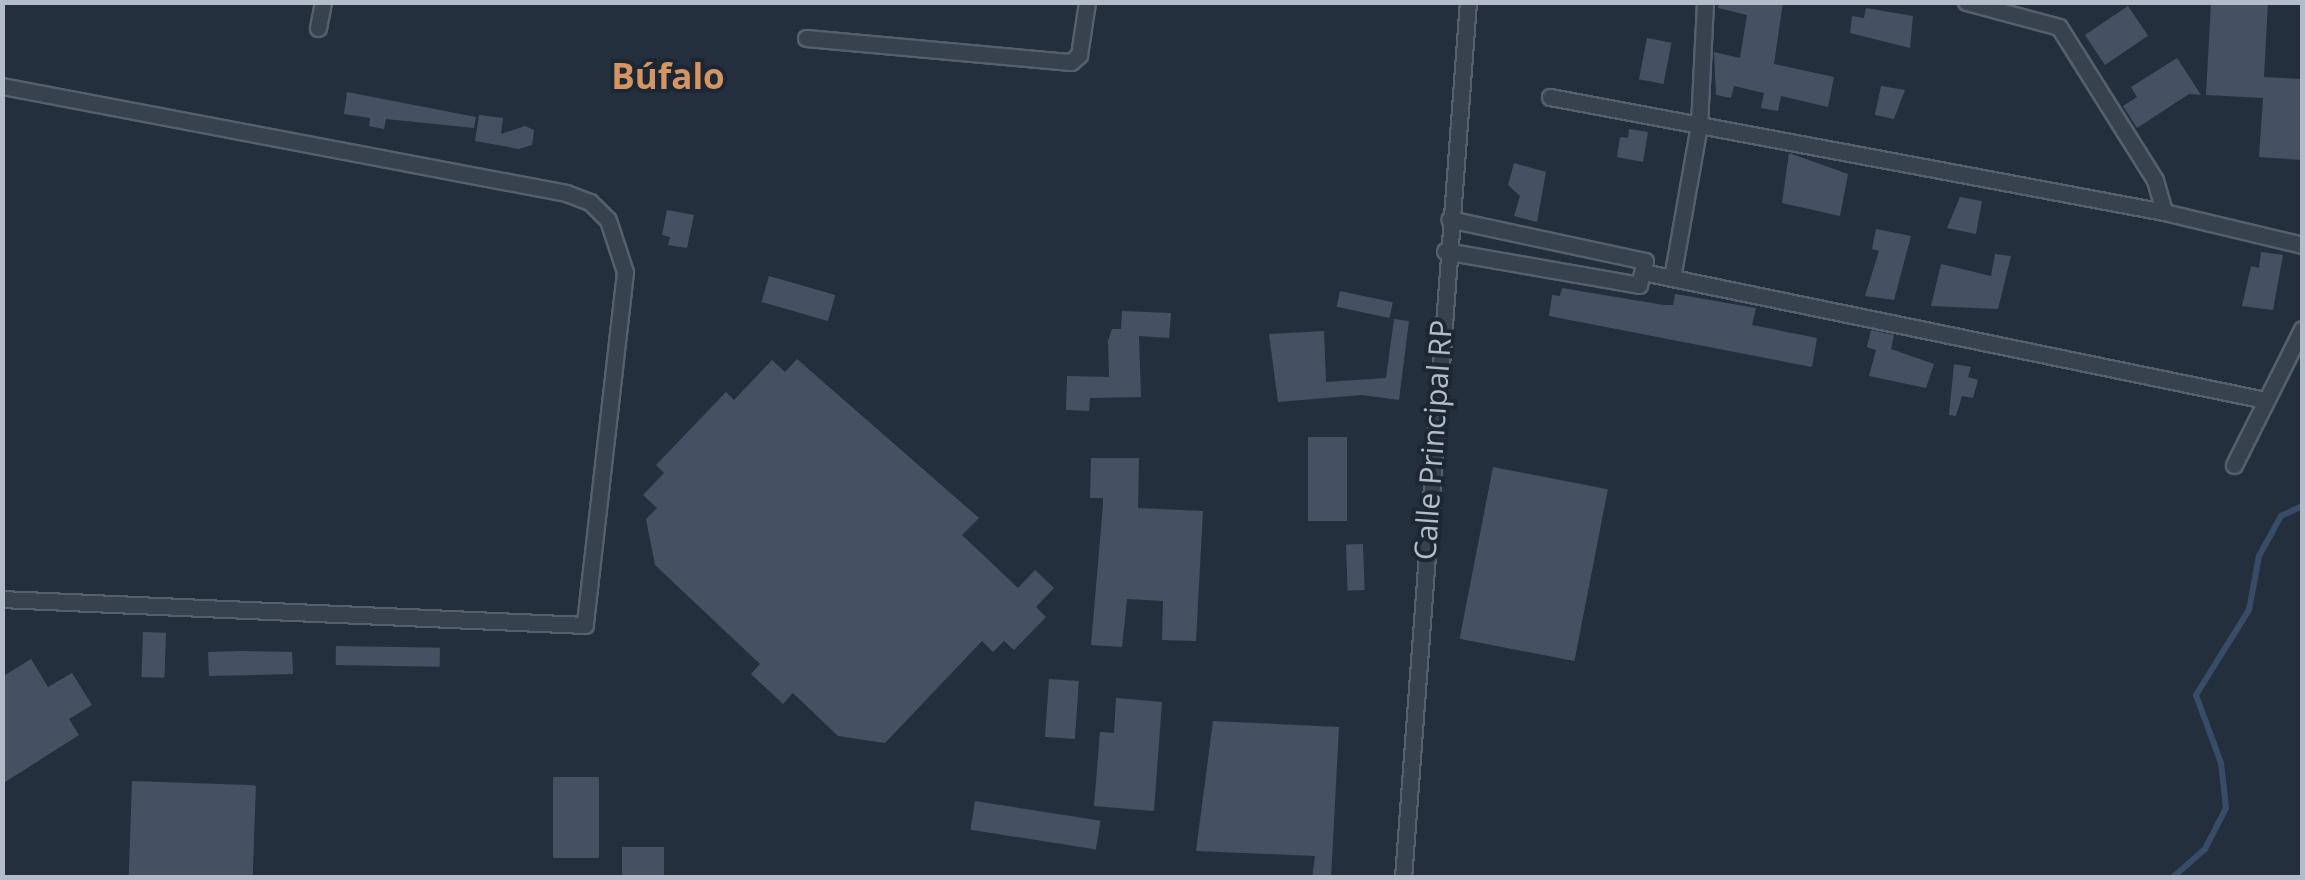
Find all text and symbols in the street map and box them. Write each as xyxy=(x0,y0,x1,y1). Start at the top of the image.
district label: Búfalo xyxy=(611,55,725,97)
street label: Calle Principal RP xyxy=(1407,319,1459,561)

